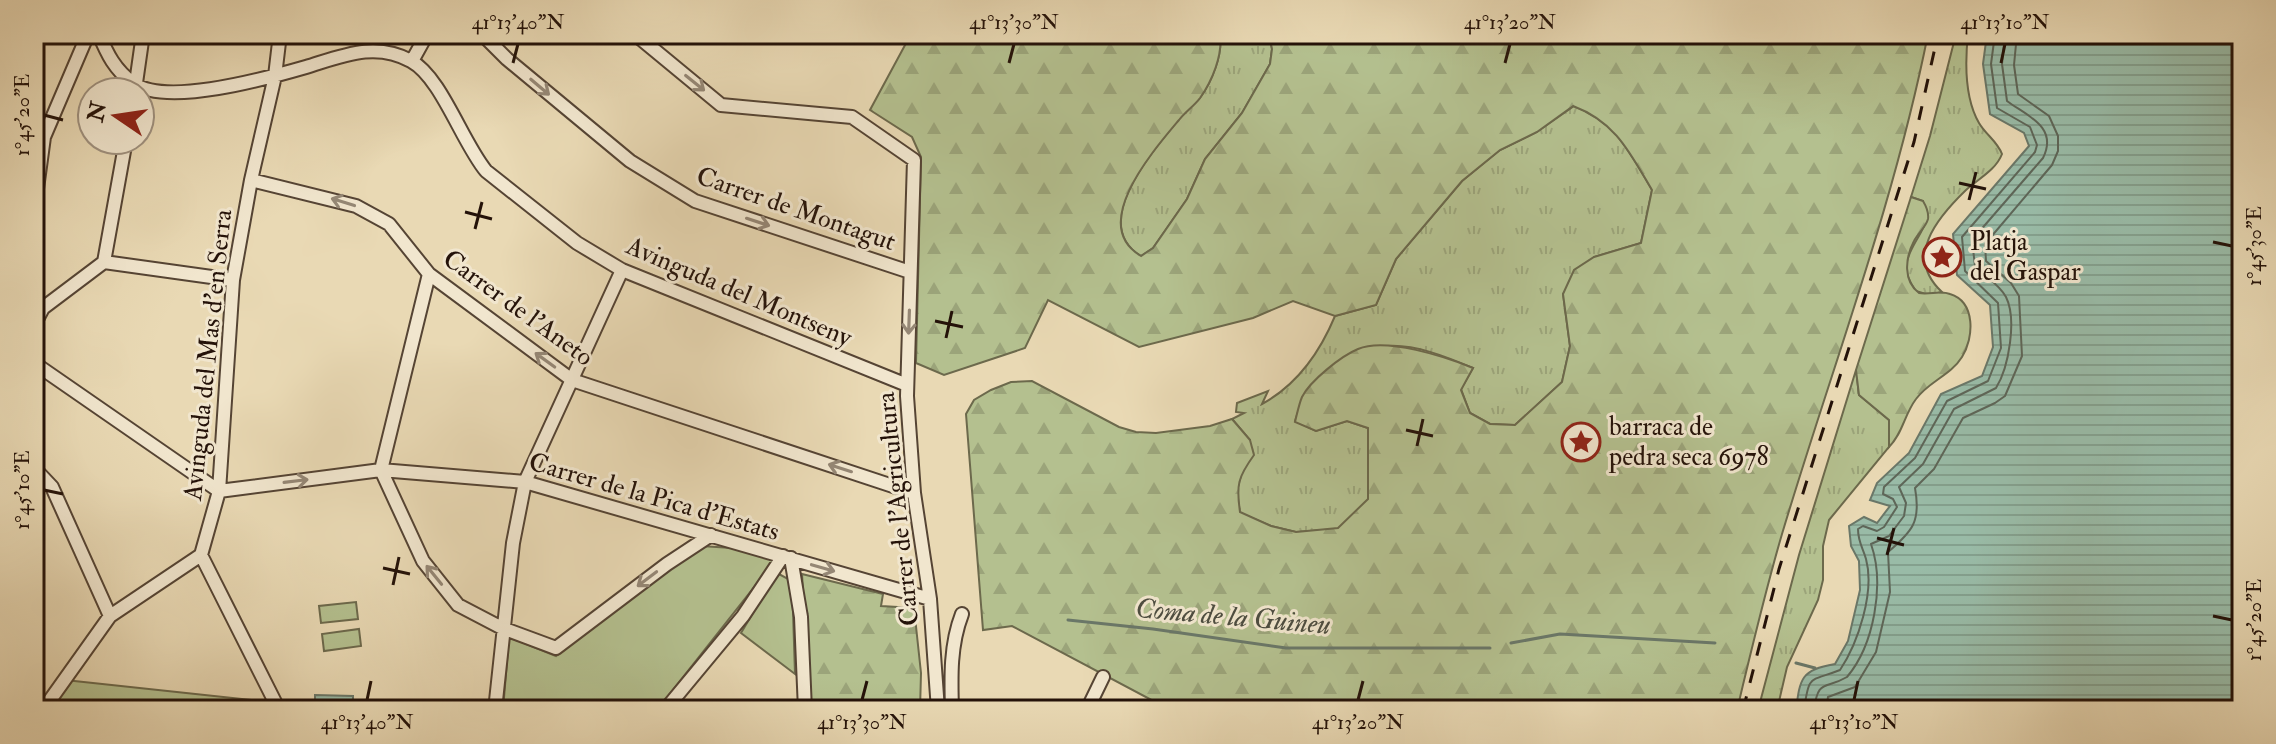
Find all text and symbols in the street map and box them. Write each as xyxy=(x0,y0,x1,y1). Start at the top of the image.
text: 41°13'40"N xyxy=(472,10,564,35)
text: 41°13'30"N xyxy=(969,10,1059,35)
text: 41°13'20"N xyxy=(1464,10,1556,35)
text: 41°13'10"N xyxy=(1961,10,2050,35)
text: 1°45'20"E xyxy=(10,74,35,156)
one-way arrow xyxy=(684,75,705,92)
north arrow xyxy=(76,76,156,156)
one-way arrow xyxy=(529,78,550,96)
text: N xyxy=(81,99,113,125)
street label: Carrer de Montagut xyxy=(692,160,900,258)
one-way arrow xyxy=(331,194,356,208)
text: 1°45'30"E xyxy=(2242,206,2267,286)
street label: Avinguda del Mas d'en Serra xyxy=(177,208,239,503)
one-way arrow xyxy=(745,215,771,230)
place label: Platja del Gaspar xyxy=(1970,226,2081,289)
street label: Avinguda del Montseny xyxy=(621,230,857,354)
place icon: Platja del Gaspar xyxy=(1921,236,1963,278)
street label: Carrer de l'Aneto xyxy=(437,243,599,373)
one-way arrow xyxy=(901,308,916,335)
one-way arrow xyxy=(535,352,556,369)
street label: Carrer de l'Agricultura xyxy=(870,390,926,627)
place label: barraca de pedra seca 6978 xyxy=(1608,411,1769,474)
place icon: barraca de pedra seca 6978 xyxy=(1560,421,1602,463)
street label: Carrer de la Pica d'Estats xyxy=(525,446,783,548)
text: 1°45'10"E xyxy=(10,450,35,530)
one-way arrow xyxy=(828,460,853,475)
one-way arrow xyxy=(283,473,308,488)
one-way arrow xyxy=(810,561,836,576)
one-way arrow xyxy=(425,565,443,586)
one-way arrow xyxy=(637,571,658,588)
text: 1°45'20"E xyxy=(2242,579,2267,661)
water label: Coma de la Guineu xyxy=(1134,591,1332,643)
text: 41°13'40"N xyxy=(321,710,413,735)
text: 41°13'30"N xyxy=(817,710,907,735)
text: 41°13'20"N xyxy=(1312,710,1404,735)
text: 41°13'10"N xyxy=(1810,710,1899,735)

